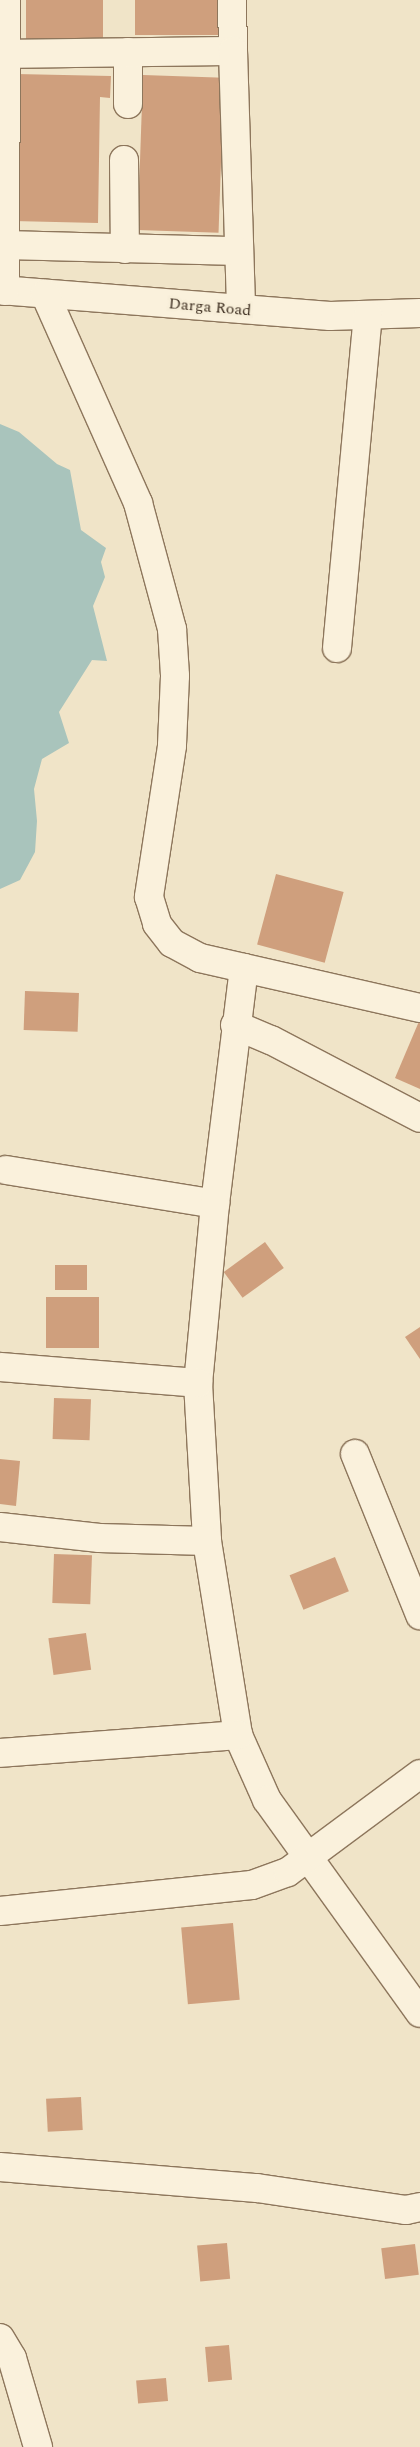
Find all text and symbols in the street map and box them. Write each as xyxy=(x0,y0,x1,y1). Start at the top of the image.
street label: Darga Road xyxy=(168,294,252,320)

